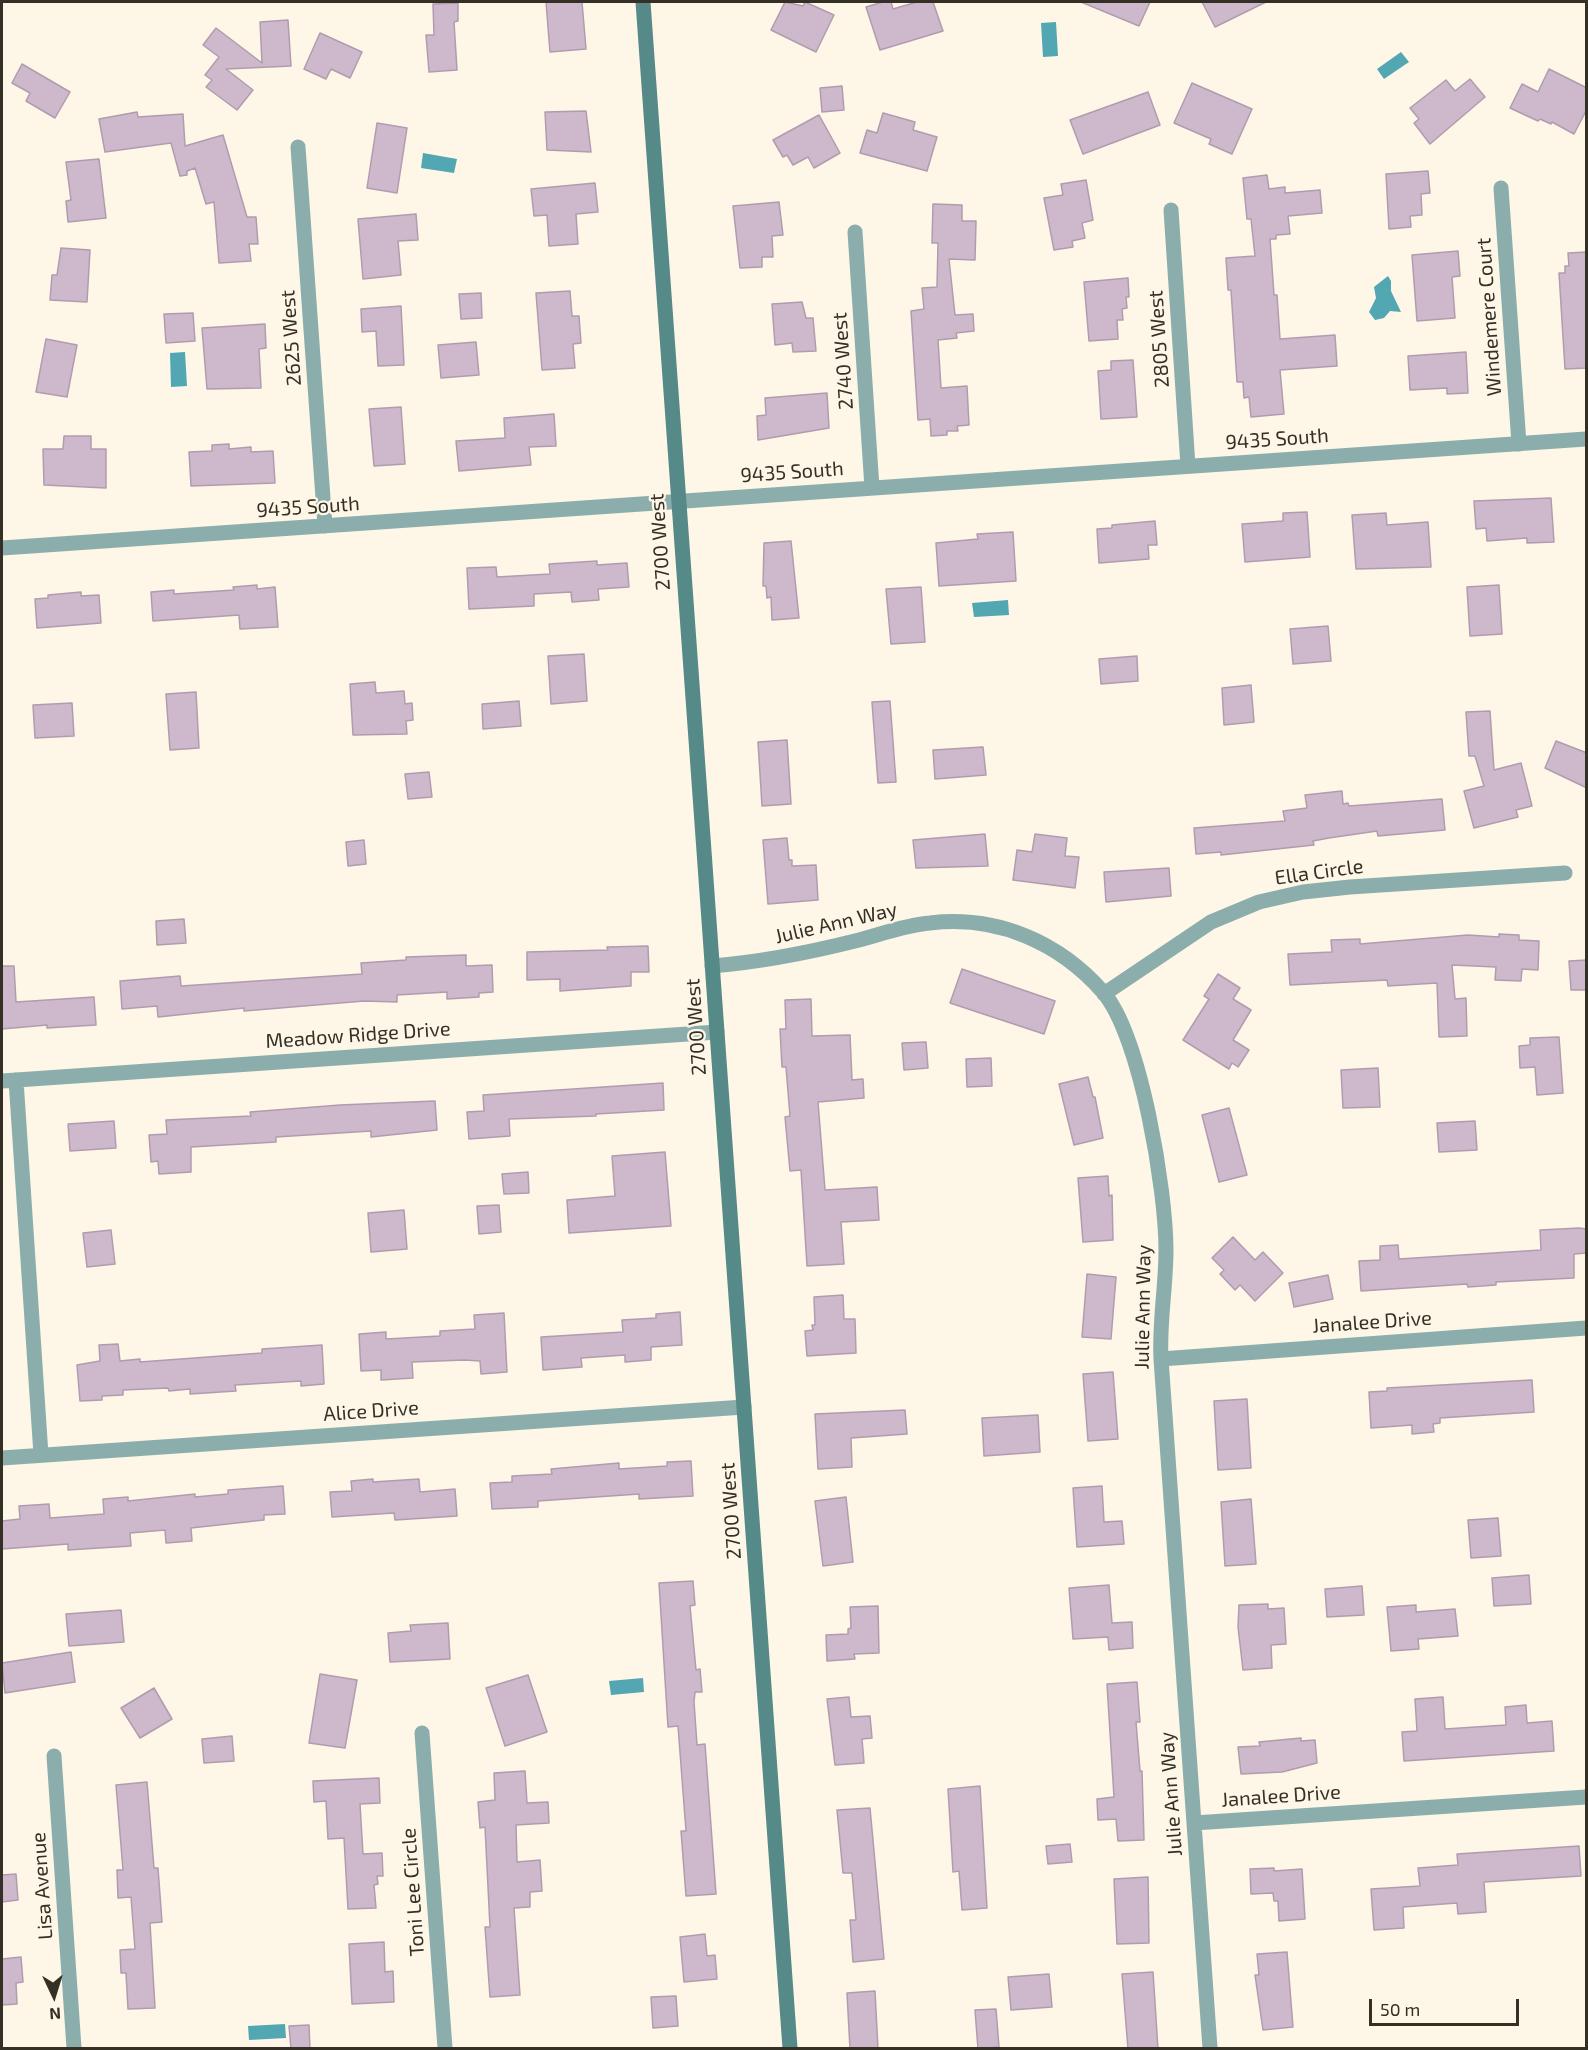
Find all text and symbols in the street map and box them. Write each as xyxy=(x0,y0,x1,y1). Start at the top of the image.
street label: Windemere Court xyxy=(1471,237,1507,397)
street label: 2625 West xyxy=(276,289,306,387)
street label: 2805 West xyxy=(1144,289,1174,389)
street label: 2740 West xyxy=(828,312,858,410)
street label: 9435 South xyxy=(1225,423,1329,455)
street label: 9435 South xyxy=(740,456,844,488)
street label: 9435 South xyxy=(256,491,360,523)
street label: 2700 West xyxy=(645,493,675,591)
street label: Ella Circle xyxy=(1273,854,1365,890)
street label: Julie Ann Way xyxy=(773,897,899,949)
street label: 2700 West xyxy=(681,978,711,1076)
street label: Meadow Ridge Drive xyxy=(265,1017,451,1053)
street label: Julie Ann Way xyxy=(1130,1244,1156,1370)
street label: Janalee Drive xyxy=(1311,1306,1433,1338)
street label: Alice Drive xyxy=(322,1396,420,1426)
street label: 2700 West xyxy=(716,1462,746,1560)
street label: Julie Ann Way xyxy=(1155,1731,1187,1857)
street label: Janalee Drive xyxy=(1220,1780,1342,1812)
street label: Toni Lee Circle xyxy=(397,1827,429,1957)
street label: Lisa Avenue xyxy=(26,1831,58,1941)
north arrow xyxy=(24,1966,84,2026)
scale bar xyxy=(1372,1987,1522,2025)
text: 50 m xyxy=(1380,1998,1420,2020)
text: N xyxy=(49,2005,62,2024)

